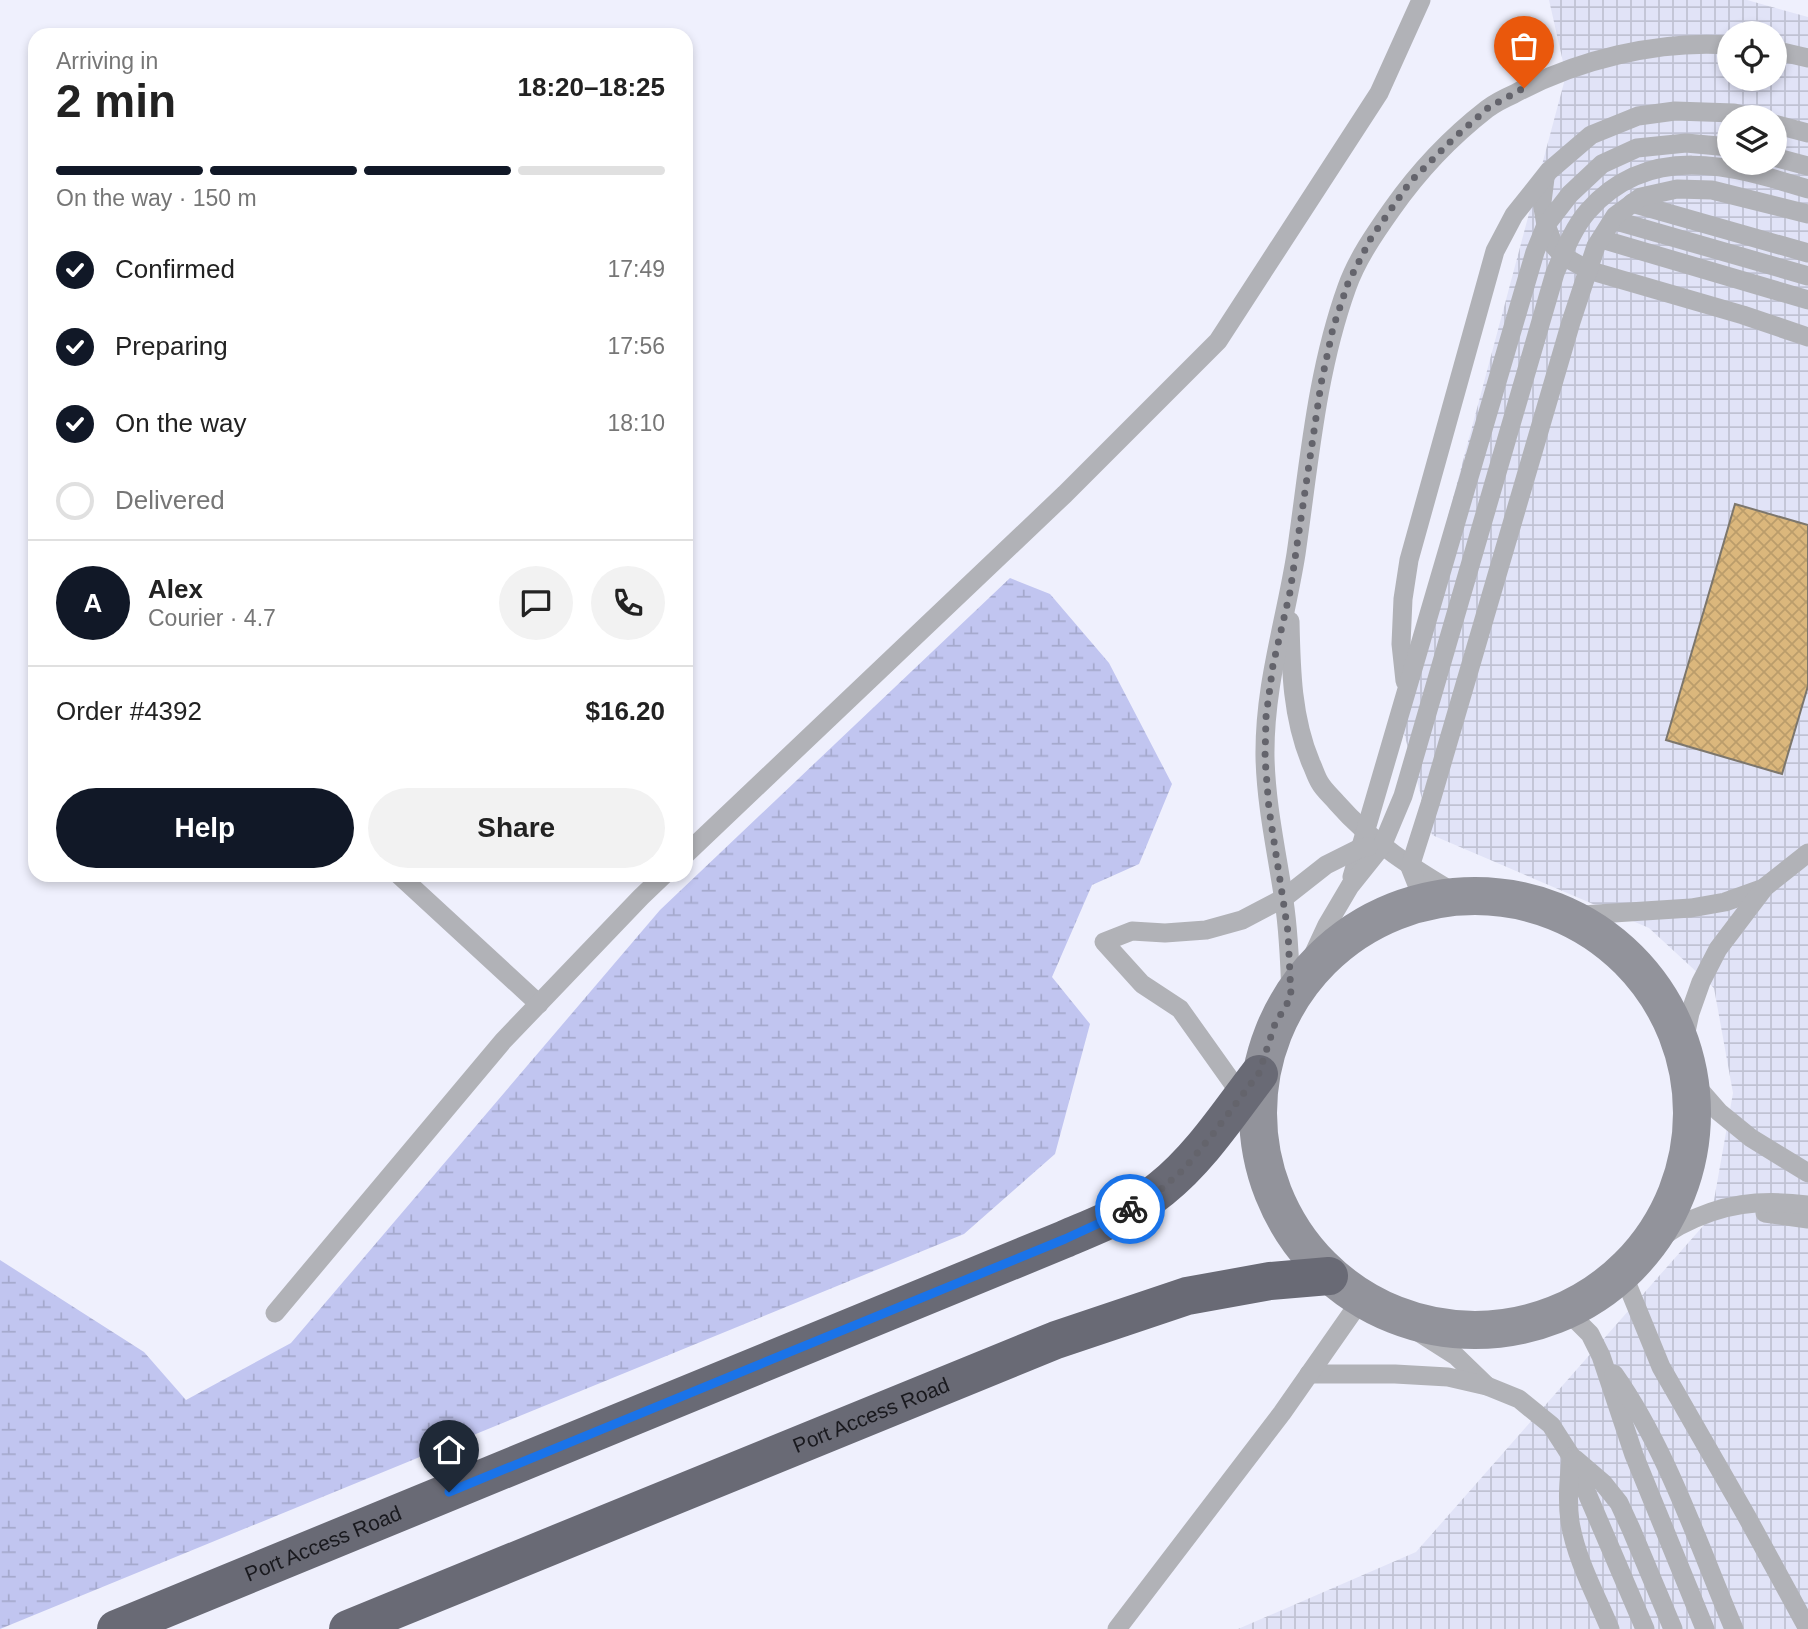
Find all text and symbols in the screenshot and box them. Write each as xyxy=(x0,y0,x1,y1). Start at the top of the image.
pin xyxy=(1494,16,1554,88)
map controls xyxy=(1717,21,1787,175)
button: locate xyxy=(1717,21,1787,91)
icon: bag xyxy=(1505,27,1543,65)
text: Arriving in xyxy=(56,48,158,74)
text: 18:20–18:25 xyxy=(518,72,665,102)
text: 2 min xyxy=(56,75,176,127)
button: layers xyxy=(1717,105,1787,175)
text: On the way · 150 m xyxy=(56,185,257,211)
icon: check xyxy=(56,251,94,289)
text: Confirmed xyxy=(115,254,235,284)
text: 17:49 xyxy=(607,256,665,282)
icon: check xyxy=(56,328,94,366)
text: Preparing xyxy=(115,331,228,361)
text: 17:56 xyxy=(607,333,665,359)
icon: check xyxy=(56,405,94,443)
text: On the way xyxy=(115,408,247,438)
text: 18:10 xyxy=(607,410,665,436)
text: Delivered xyxy=(115,485,225,515)
button: chat xyxy=(499,566,573,640)
button: phone xyxy=(591,566,665,640)
text: Alex xyxy=(148,574,203,604)
text: A xyxy=(84,588,102,618)
text: Courier · 4.7 xyxy=(148,605,276,631)
text: Order #4392 xyxy=(56,696,202,726)
text: $16.20 xyxy=(585,696,665,726)
button: Help xyxy=(56,788,354,868)
button: Share xyxy=(368,788,665,868)
courier xyxy=(1095,1174,1165,1244)
icon: bike xyxy=(1111,1190,1149,1228)
street label: Port Access Road xyxy=(789,1373,953,1457)
pin xyxy=(419,1420,479,1492)
icon: home xyxy=(430,1431,468,1469)
street label: Port Access Road xyxy=(241,1501,405,1586)

